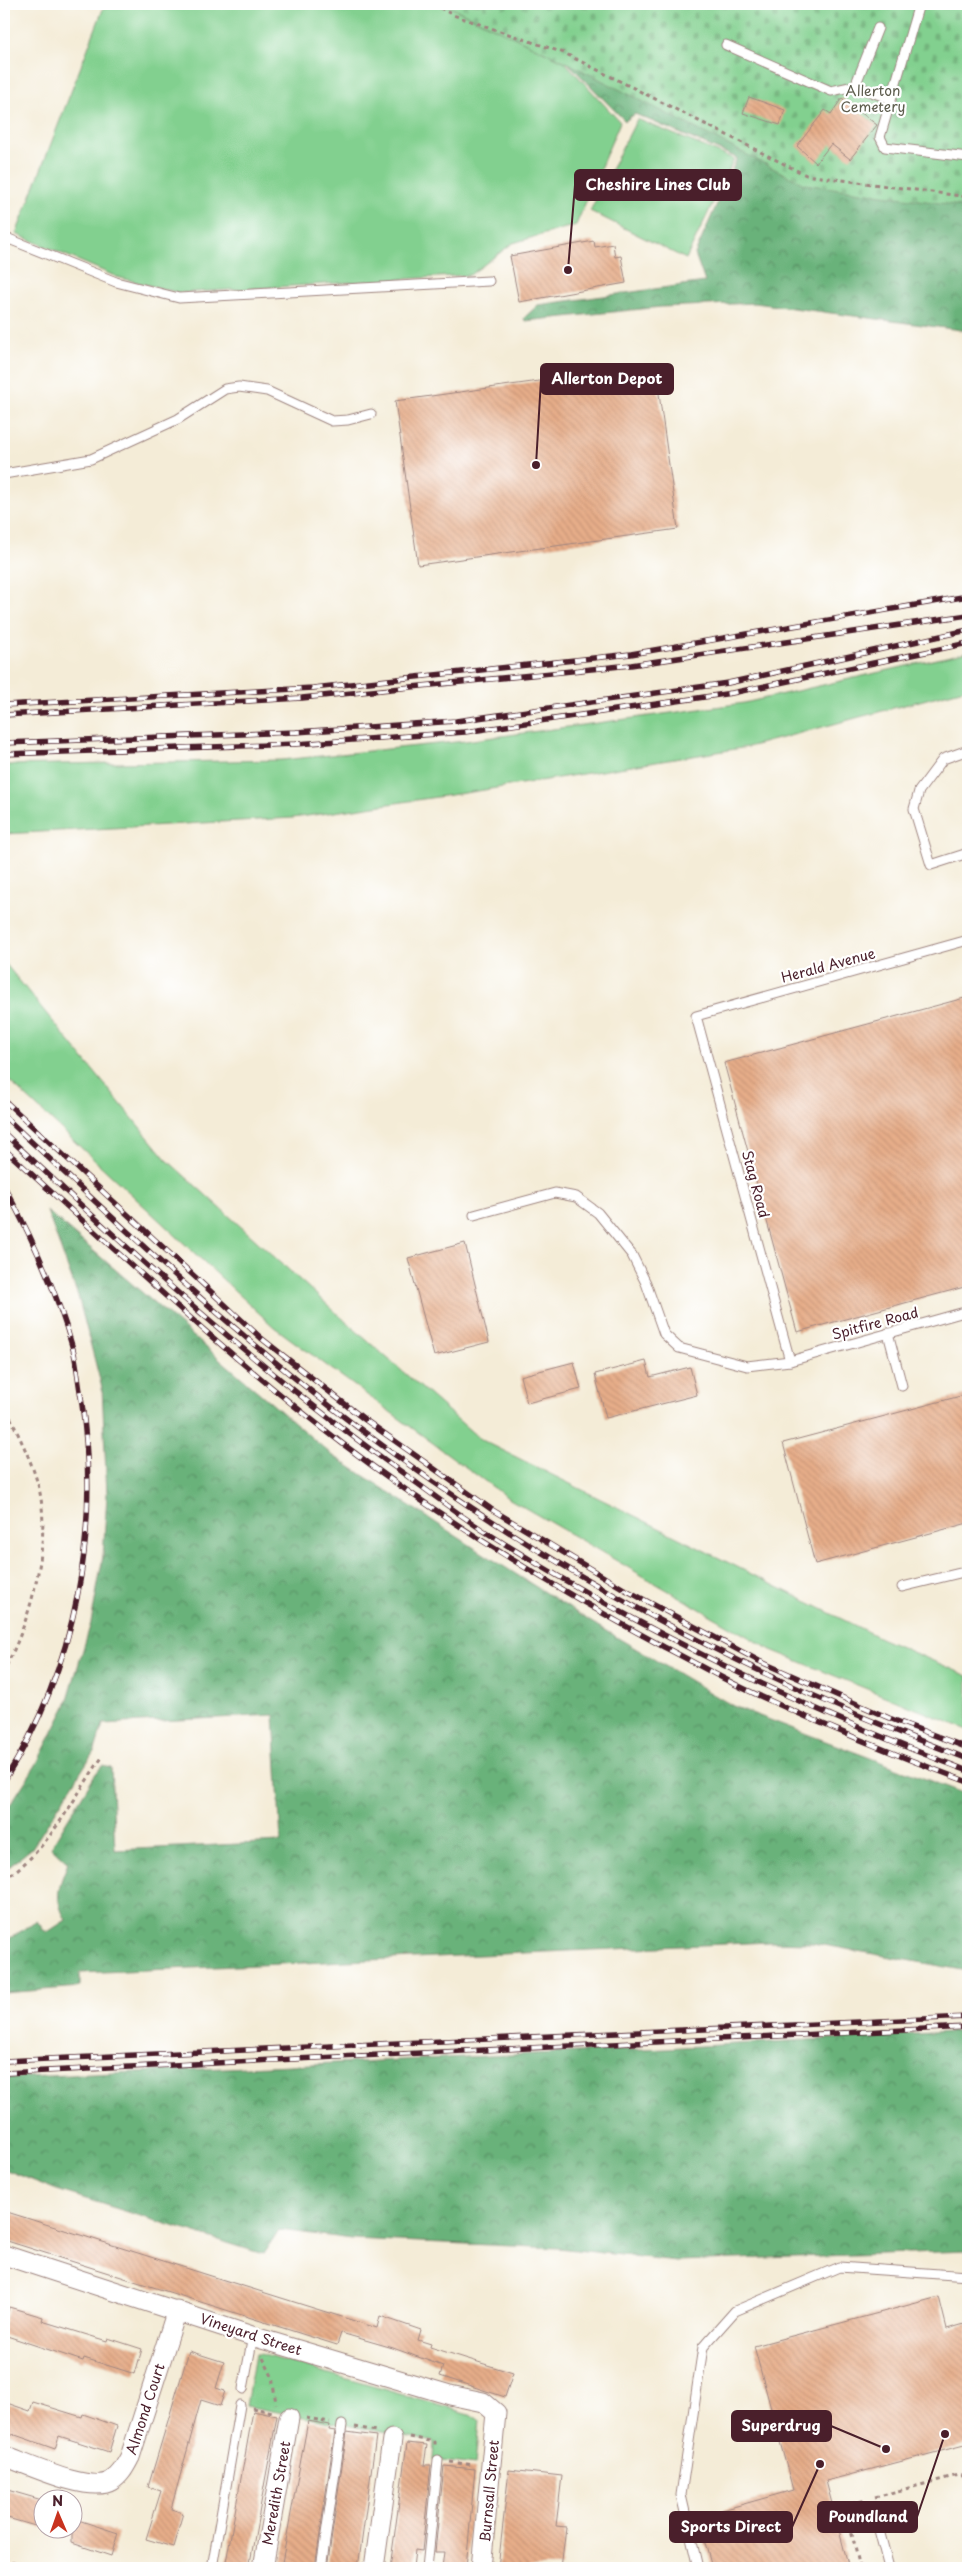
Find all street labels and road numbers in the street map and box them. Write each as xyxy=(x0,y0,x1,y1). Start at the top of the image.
street label: Herald Avenue xyxy=(779,942,878,988)
street label: Stag Road xyxy=(737,1148,775,1220)
street label: Spitfire Road xyxy=(829,1301,921,1345)
street label: Vineyard Street xyxy=(197,2308,305,2360)
street label: Almond Court xyxy=(120,2360,170,2457)
street label: Meredith Street xyxy=(257,2439,296,2547)
street label: Burnsall Street xyxy=(474,2439,504,2543)

